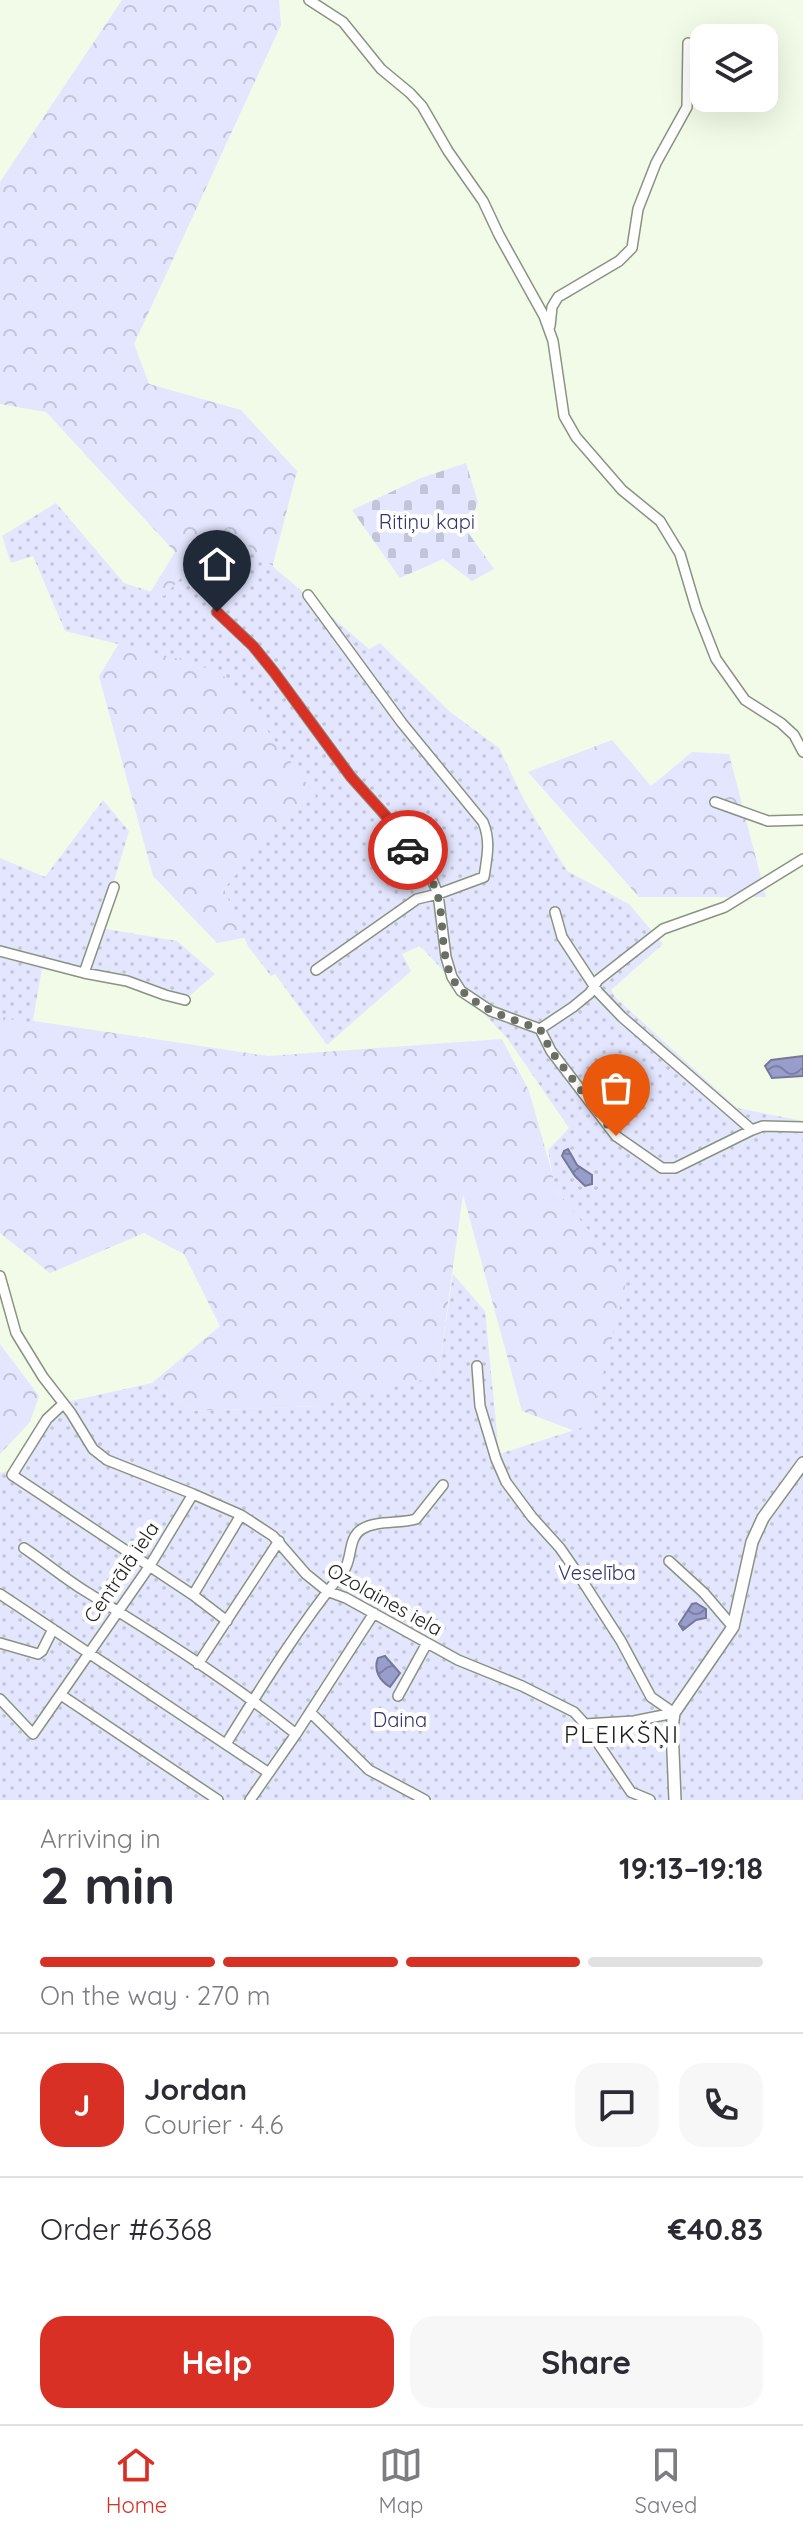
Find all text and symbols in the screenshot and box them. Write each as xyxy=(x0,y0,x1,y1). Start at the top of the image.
map controls xyxy=(690,24,778,112)
button: layers xyxy=(690,24,778,112)
park label: Ritiņu kapi xyxy=(379,509,475,534)
pin xyxy=(183,530,251,612)
icon: home xyxy=(195,542,239,586)
courier xyxy=(368,810,448,890)
icon: car xyxy=(386,828,430,872)
pin xyxy=(582,1054,650,1136)
icon: bag xyxy=(594,1066,638,1110)
street label: Centrālā iela xyxy=(78,1517,164,1627)
street label: Ozolaines iela xyxy=(323,1557,447,1641)
park label: Veselība xyxy=(558,1560,636,1585)
park label: Daina xyxy=(373,1707,427,1732)
district label: PLEIKŠŅI xyxy=(564,1719,680,1749)
text: Arriving in xyxy=(40,1822,161,1855)
text: 19:13–19:18 xyxy=(619,1849,763,1887)
text: 2 min xyxy=(40,1852,175,1917)
text: On the way · 270 m xyxy=(40,1979,270,2012)
button: chat xyxy=(575,2063,659,2147)
button: phone xyxy=(679,2063,763,2147)
text: Jordan xyxy=(144,2070,247,2108)
text: J xyxy=(74,2086,90,2124)
text: Courier · 4.6 xyxy=(144,2108,283,2141)
text: Order #6368 xyxy=(40,2210,213,2248)
text: €40.83 xyxy=(668,2210,763,2248)
button: Help xyxy=(40,2316,394,2408)
button: Share xyxy=(410,2316,763,2408)
tab: Home xyxy=(106,2443,167,2519)
tab: Map xyxy=(379,2443,423,2519)
tab: Saved xyxy=(635,2443,697,2519)

